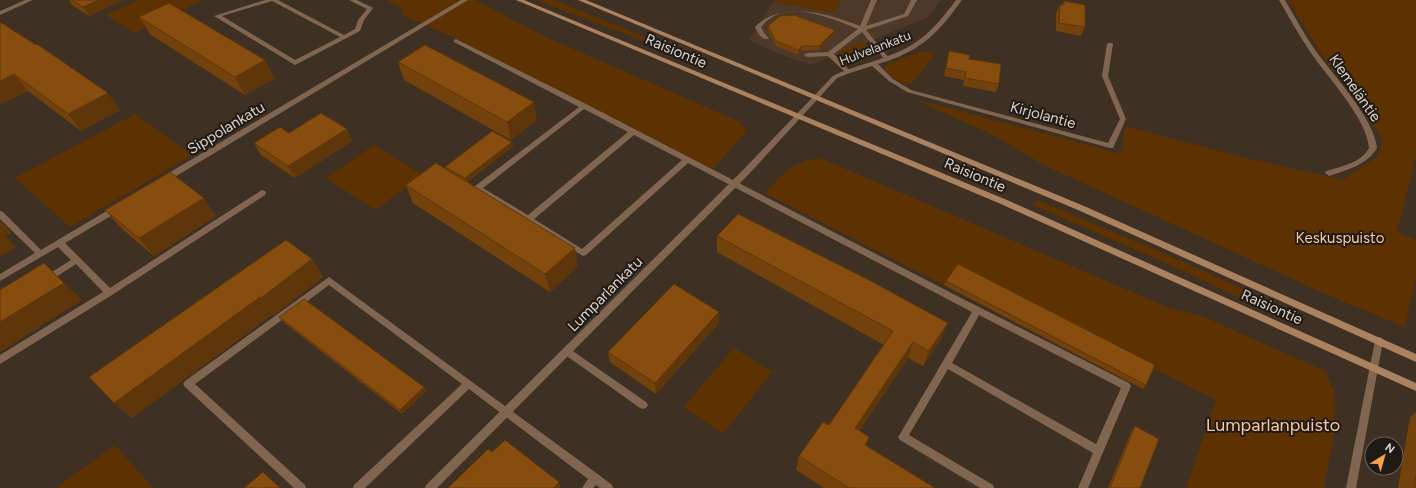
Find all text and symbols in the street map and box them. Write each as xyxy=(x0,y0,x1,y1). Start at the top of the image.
street label: Hulvelankatu xyxy=(837,28,913,68)
street label: Raisiontie xyxy=(642,30,710,72)
street label: Klemeläntie xyxy=(1325,51,1385,125)
street label: Sippolankatu xyxy=(184,98,268,158)
street label: Kirjolantie xyxy=(1008,98,1078,132)
street label: Raisiontie xyxy=(941,154,1009,196)
park label: Keskuspuisto xyxy=(1296,229,1385,247)
street label: Lumparlankatu xyxy=(564,253,646,335)
street label: Raisiontie xyxy=(1238,285,1306,329)
park label: Lumparlanpuisto xyxy=(1206,414,1340,436)
north arrow xyxy=(1364,436,1404,476)
text: N xyxy=(1382,441,1397,456)

